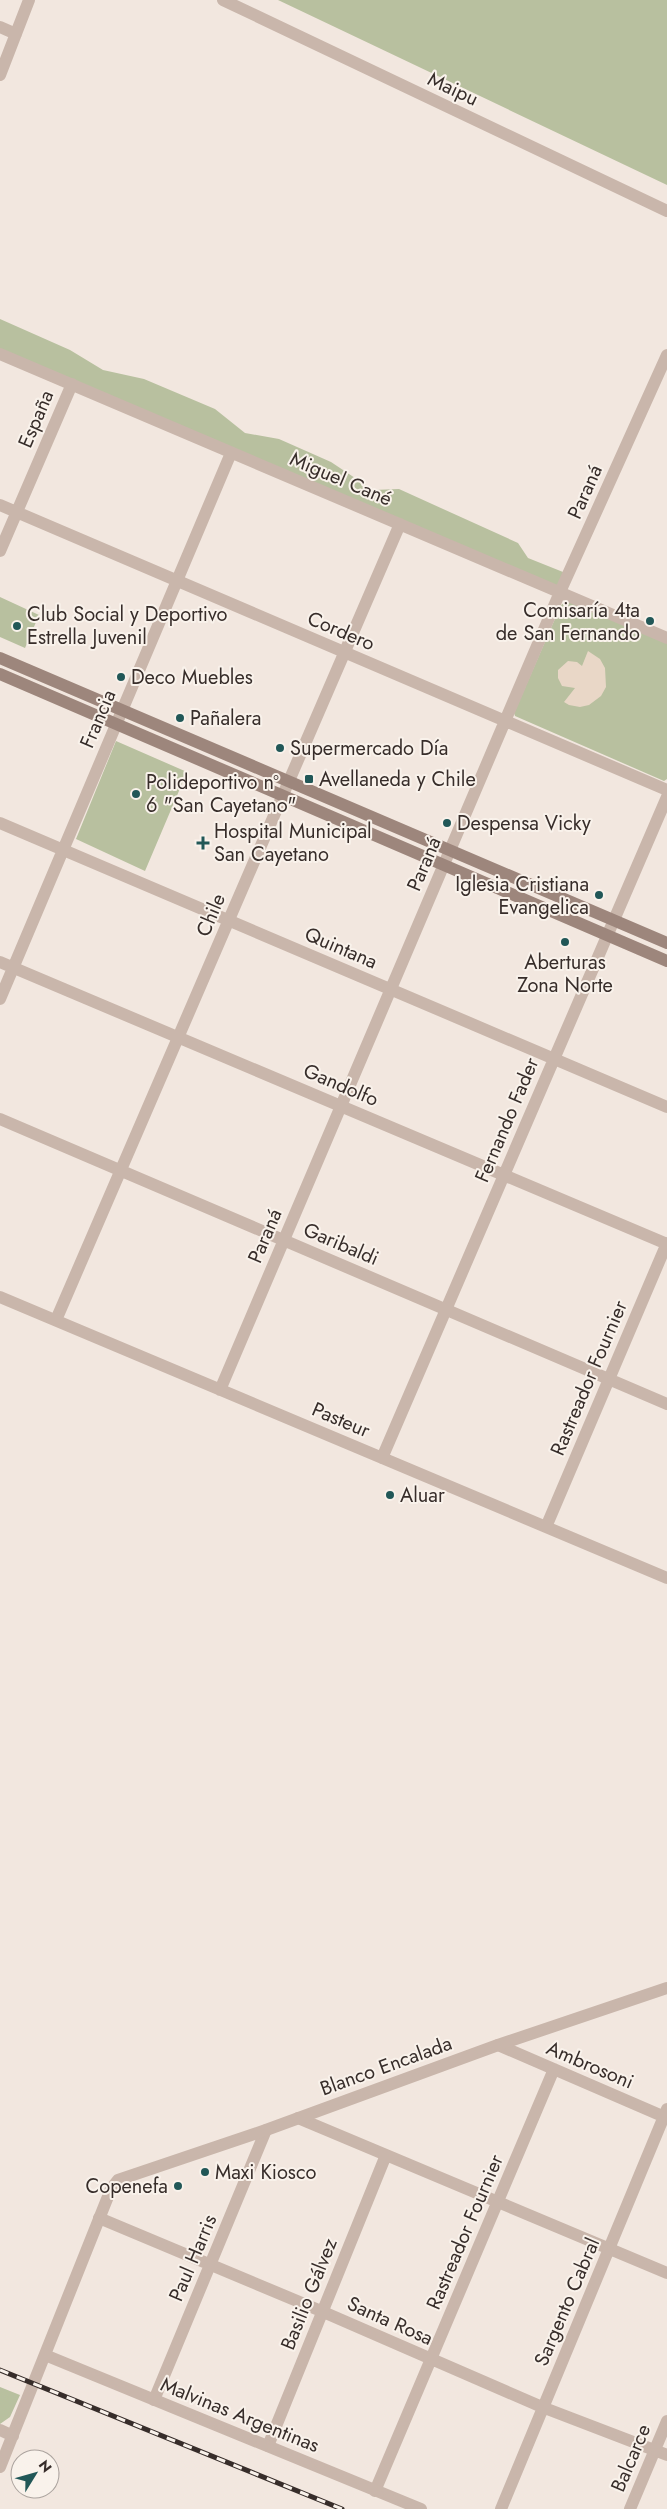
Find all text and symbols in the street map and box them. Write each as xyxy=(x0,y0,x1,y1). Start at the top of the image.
street label: Maipu xyxy=(423,65,483,113)
street label: España xyxy=(11,386,61,452)
street label: Miguel Cané xyxy=(285,444,397,514)
street label: Paraná xyxy=(560,460,610,524)
place label: Comisaría 4ta de San Fernando xyxy=(496,596,640,648)
place label: Club Social y Deportivo Estrella Juvenil xyxy=(27,600,227,652)
street label: Cordero xyxy=(303,604,379,658)
marker: Comisaría 4ta de San Fernando xyxy=(644,615,656,627)
marker: Club Social y Deportivo Estrella Juvenil xyxy=(11,620,23,632)
place label: Deco Muebles xyxy=(131,663,253,692)
marker: Deco Muebles xyxy=(115,671,127,683)
street label: Francia xyxy=(73,685,123,753)
place label: Pañalera xyxy=(190,704,261,733)
marker: Pañalera xyxy=(174,712,186,724)
place label: Supermercado Día xyxy=(290,734,448,763)
marker: Supermercado Día xyxy=(274,742,286,754)
place label: Avellaneda y Chile xyxy=(319,765,476,794)
place label: Polideportivo nº 6 "San Cayetano" xyxy=(146,768,296,820)
marker: Avellaneda y Chile xyxy=(303,773,315,785)
marker: Polideportivo nº 6 "San Cayetano" xyxy=(130,788,142,800)
place label: Despensa Vicky xyxy=(457,809,591,838)
place label: Hospital Municipal San Cayetano xyxy=(214,817,372,869)
marker: Despensa Vicky xyxy=(441,817,453,829)
street label: Paraná xyxy=(400,832,448,896)
marker: Hospital Municipal San Cayetano xyxy=(196,836,210,850)
place label: Iglesia Cristiana Evangelica xyxy=(455,870,589,922)
street label: Chile xyxy=(189,889,233,941)
marker: Iglesia Cristiana Evangelica xyxy=(593,889,605,901)
street label: Quintana xyxy=(300,920,382,976)
marker: Aberturas Zona Norte xyxy=(559,936,571,948)
place label: Aberturas Zona Norte xyxy=(517,948,613,1000)
street label: Fernando Fader xyxy=(468,1053,546,1187)
street label: Gandolfo xyxy=(299,1056,383,1114)
street label: Paraná xyxy=(241,1204,289,1268)
street label: Garibaldi xyxy=(299,1215,383,1273)
street label: Rastreador Fournier xyxy=(543,1296,635,1460)
street label: Pasteur xyxy=(307,1395,375,1445)
place label: Aluar xyxy=(400,1481,445,1510)
marker: Aluar xyxy=(384,1489,396,1501)
street label: Blanco Encalada xyxy=(316,2029,456,2103)
street label: Ambrosoni xyxy=(542,2034,638,2096)
street label: Rastreador Fournier xyxy=(419,2150,511,2314)
place label: Maxi Kiosco xyxy=(215,2158,316,2187)
marker: Maxi Kiosco xyxy=(199,2166,211,2178)
place label: Copenefa xyxy=(86,2172,168,2201)
marker: Copenefa xyxy=(172,2180,184,2192)
street label: Paul Harris xyxy=(162,2210,224,2306)
street label: Sargento Cabral xyxy=(527,2233,607,2371)
street label: Basilio Gálvez xyxy=(273,2234,345,2354)
street label: Santa Rosa xyxy=(342,2289,438,2353)
street label: Malvinas Argentinas xyxy=(156,2370,324,2460)
street label: Balcarce xyxy=(604,2420,658,2496)
north arrow xyxy=(10,2449,60,2499)
text: N xyxy=(34,2456,57,2477)

